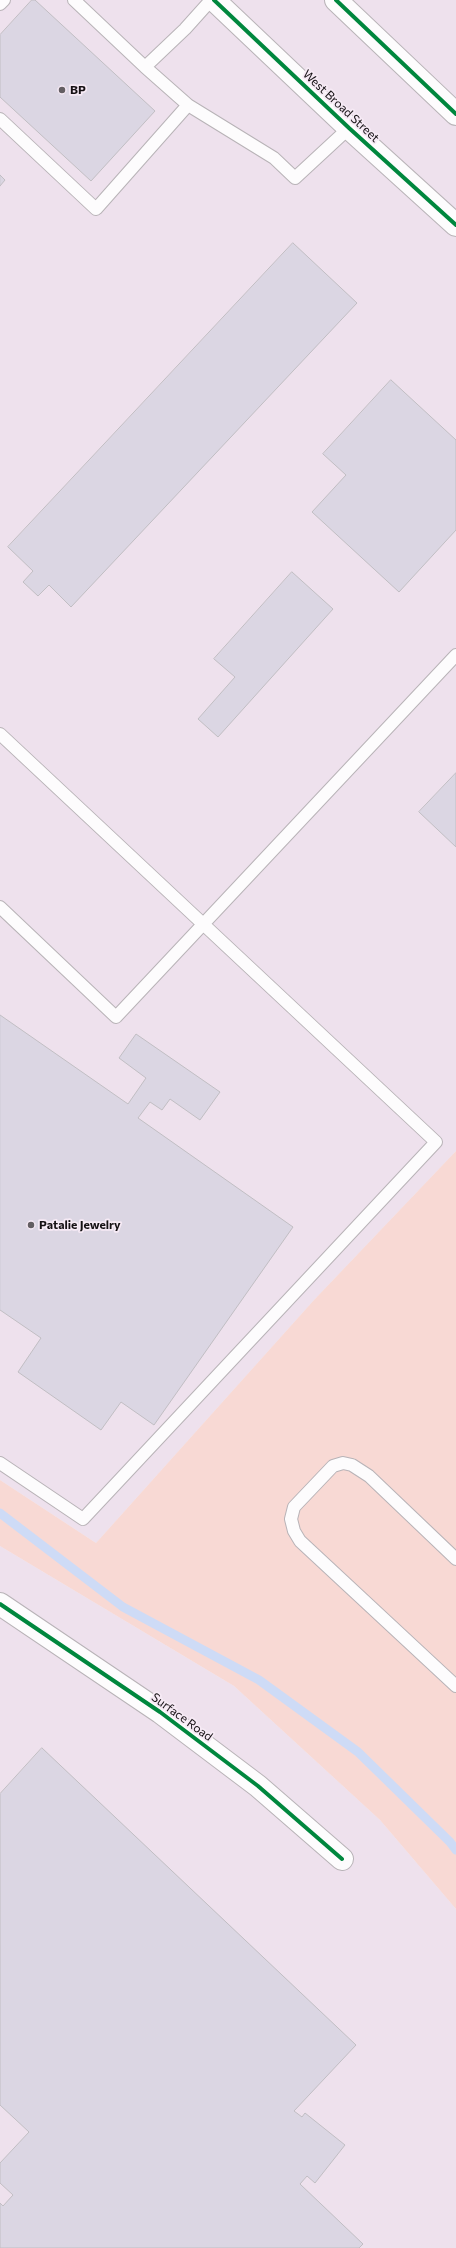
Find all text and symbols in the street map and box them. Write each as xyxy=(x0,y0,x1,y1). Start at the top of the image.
street label: West Broad Street xyxy=(300,67,382,145)
place label: BP xyxy=(70,83,86,97)
marker: BP xyxy=(57,85,67,95)
place label: Patalie Jewelry xyxy=(39,1218,121,1232)
marker: Patalie Jewelry xyxy=(26,1220,36,1230)
street label: Surface Road xyxy=(149,1690,215,1744)

